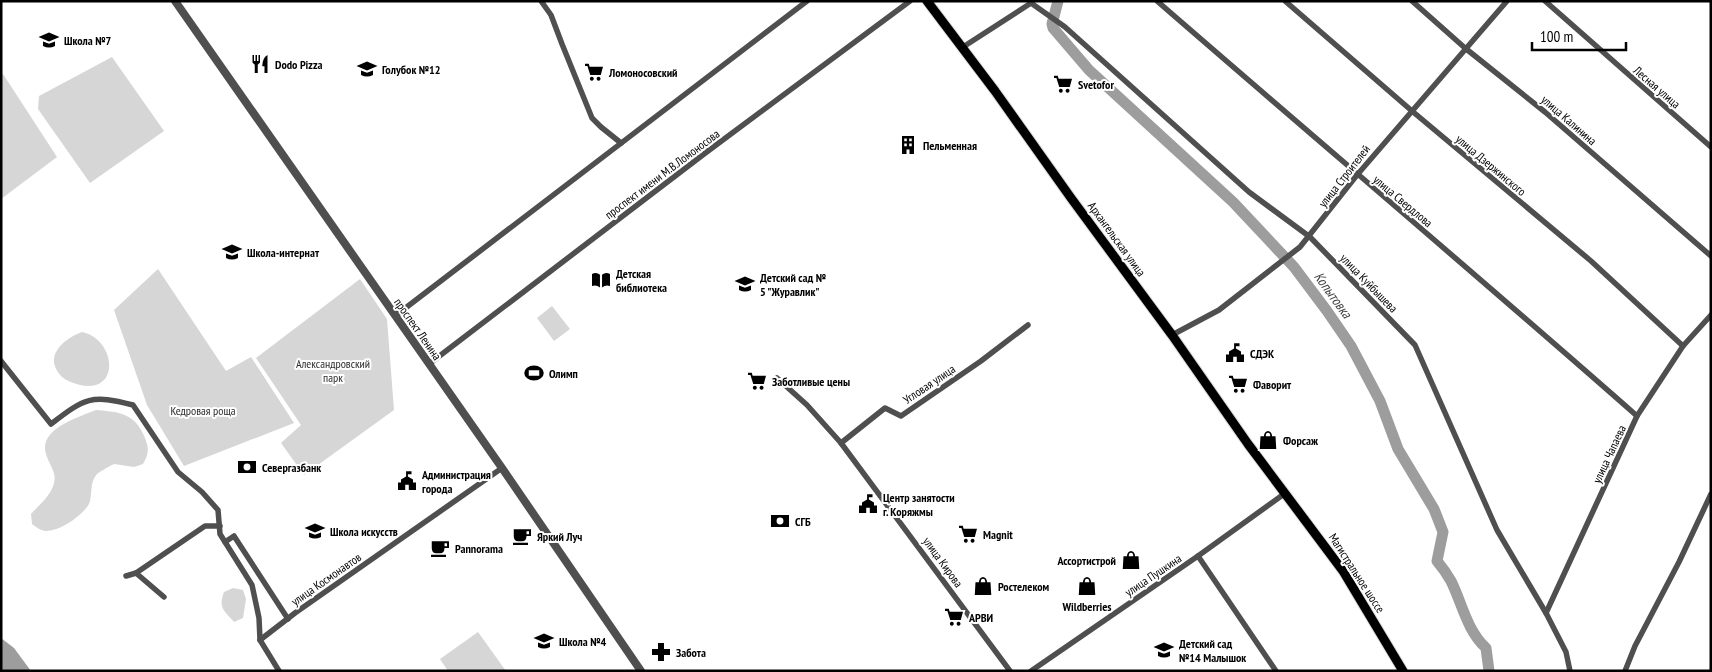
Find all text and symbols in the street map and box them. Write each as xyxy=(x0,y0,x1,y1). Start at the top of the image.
scale bar xyxy=(1532,20,1626,52)
text: 100 m xyxy=(1540,27,1573,46)
school or university icon: Школа №7 xyxy=(38,29,60,51)
place label: Школа №7 xyxy=(64,33,111,48)
restaurant icon: Dodo Pizza xyxy=(249,53,271,75)
place label: Dodo Pizza xyxy=(275,57,322,72)
school or university icon: Голубок №12 xyxy=(356,58,378,80)
supermarket icon: Ломоносовский xyxy=(583,61,605,83)
place label: Голубок №12 xyxy=(382,62,441,77)
street label: Лесная улица xyxy=(1630,62,1684,111)
place label: Ломоносовский xyxy=(608,65,678,80)
supermarket icon: Svetofor xyxy=(1052,73,1074,95)
place label: Svetofor xyxy=(1078,77,1114,92)
street label: улица Калинина xyxy=(1538,92,1600,148)
street label: проспект имени М.В.Ломоносова xyxy=(602,126,722,222)
street label: улица Дзержинского xyxy=(1453,131,1529,199)
building icon: Пельменная xyxy=(897,134,919,156)
place label: Пельменная xyxy=(923,138,977,153)
street label: улица Строителей xyxy=(1315,142,1373,210)
street label: улица Свердлова xyxy=(1370,172,1436,230)
street label: Архангельская улица xyxy=(1085,199,1149,279)
school or university icon: Школа-интернат xyxy=(221,241,243,263)
place label: Школа-интернат xyxy=(247,245,320,260)
street label: улица Куйбышева xyxy=(1337,250,1401,316)
place label: Детская библиотека xyxy=(616,266,667,295)
water label: Копытовка xyxy=(1310,268,1357,323)
library icon: Детская библиотека xyxy=(590,269,612,291)
place label: Детский сад № 5 "Журавлик" xyxy=(760,270,826,299)
school or university icon: Детский сад № 5 "Журавлик" xyxy=(734,273,756,295)
street label: проспект Ленина xyxy=(391,295,445,363)
public building icon: СДЭК xyxy=(1224,342,1246,364)
place label: СДЭК xyxy=(1250,346,1275,361)
park label: Александровский парк xyxy=(296,356,370,385)
street label: Угловая улица xyxy=(900,361,958,407)
sports icon: Олимп xyxy=(523,362,545,384)
place label: Олимп xyxy=(549,366,578,381)
supermarket icon: Заботливые цены xyxy=(746,370,768,392)
supermarket icon: Фаворит xyxy=(1227,373,1249,395)
place label: Заботливые цены xyxy=(772,374,850,389)
place label: Фаворит xyxy=(1253,377,1292,392)
park label: Кедровая роща xyxy=(170,403,236,418)
street label: улица Чапаева xyxy=(1589,422,1629,485)
shop icon: Форсаж xyxy=(1257,429,1279,451)
place label: Форсаж xyxy=(1283,433,1319,448)
bank icon: Севергазбанк xyxy=(236,456,258,478)
place label: Севергазбанк xyxy=(262,460,321,475)
place label: Администрация города xyxy=(421,467,491,496)
public building icon: Администрация города xyxy=(396,470,418,492)
place label: Центр занятости г. Коряжмы xyxy=(883,490,955,519)
public building icon: Центр занятости г. Коряжмы xyxy=(857,493,879,515)
bank icon: СГБ xyxy=(769,510,791,532)
place label: СГБ xyxy=(795,514,811,529)
school or university icon: Школа искусcтв xyxy=(304,520,326,542)
supermarket icon: Magnit xyxy=(957,523,979,545)
place label: Школа искусcтв xyxy=(330,524,398,539)
cafe icon: Яркий Луч xyxy=(511,525,533,547)
place label: Magnit xyxy=(983,527,1013,542)
place label: Яркий Луч xyxy=(537,529,582,544)
street label: Магистральное шоссе xyxy=(1326,530,1388,616)
street label: улица Кирова xyxy=(920,534,966,590)
cafe icon: Pannorama xyxy=(429,537,451,559)
place label: Pannorama xyxy=(455,541,503,556)
street label: улица Космонавтов xyxy=(288,549,364,609)
shop icon: Ассортистрой xyxy=(1120,549,1142,571)
street label: улица Пушкина xyxy=(1122,550,1184,599)
place label: Ассортистрой xyxy=(1056,553,1116,568)
shop icon: Ростелеком xyxy=(972,575,994,597)
shop icon: Wildberries xyxy=(1076,575,1098,597)
place label: Ростелеком xyxy=(998,579,1049,594)
place label: Wildberries xyxy=(1061,599,1112,614)
supermarket icon: АРВИ xyxy=(943,606,965,628)
place label: АРВИ xyxy=(968,610,994,625)
school or university icon: Школа №4 xyxy=(533,630,555,652)
place label: Школа №4 xyxy=(559,634,606,649)
place label: Детский сад №14 Малышок xyxy=(1179,636,1246,665)
school or university icon: Детский сад №14 Малышок xyxy=(1153,639,1175,661)
pharmacy icon: Забота xyxy=(650,641,672,663)
place label: Забота xyxy=(676,645,706,660)

